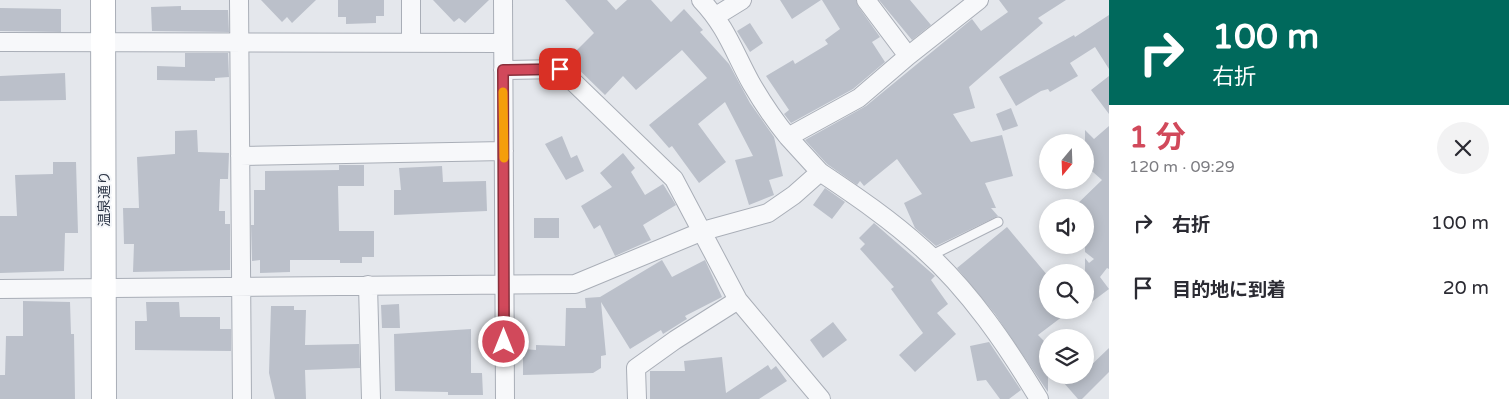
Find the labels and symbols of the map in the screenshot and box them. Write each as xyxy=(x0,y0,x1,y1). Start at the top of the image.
pin xyxy=(539,48,581,90)
north arrow xyxy=(1039,134,1094,189)
street label: 温泉通り xyxy=(96,171,113,227)
position arrow xyxy=(477,315,529,367)

